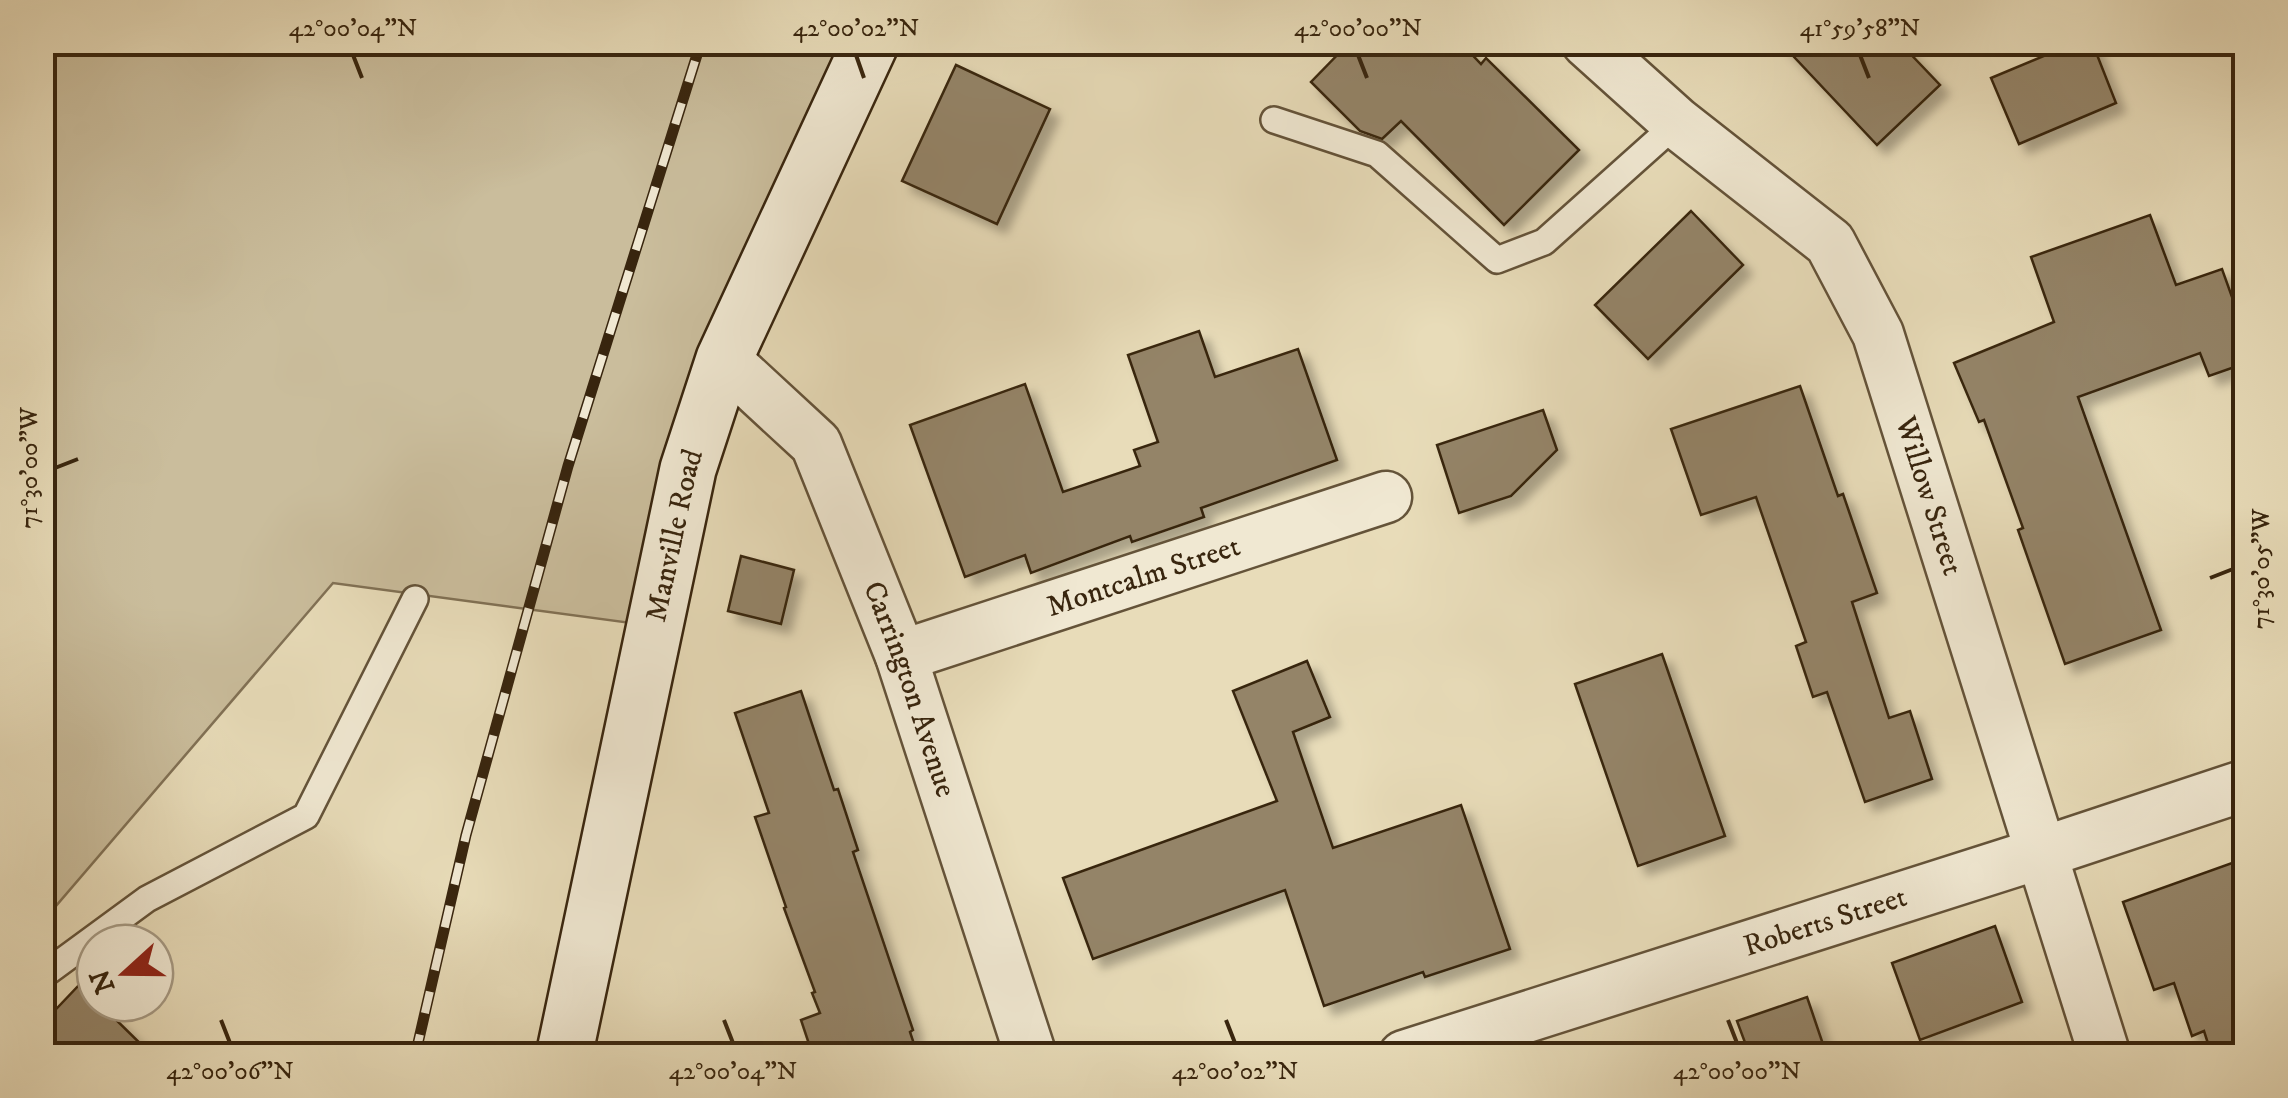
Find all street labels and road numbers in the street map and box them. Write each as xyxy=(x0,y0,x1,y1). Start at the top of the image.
street label: Willow Street xyxy=(1886,411,1971,580)
street label: Manville Road xyxy=(638,444,712,625)
street label: Montcalm Street xyxy=(1042,528,1245,626)
street label: Carrington Avenue xyxy=(855,576,964,802)
street label: Roberts Street xyxy=(1739,878,1911,965)

